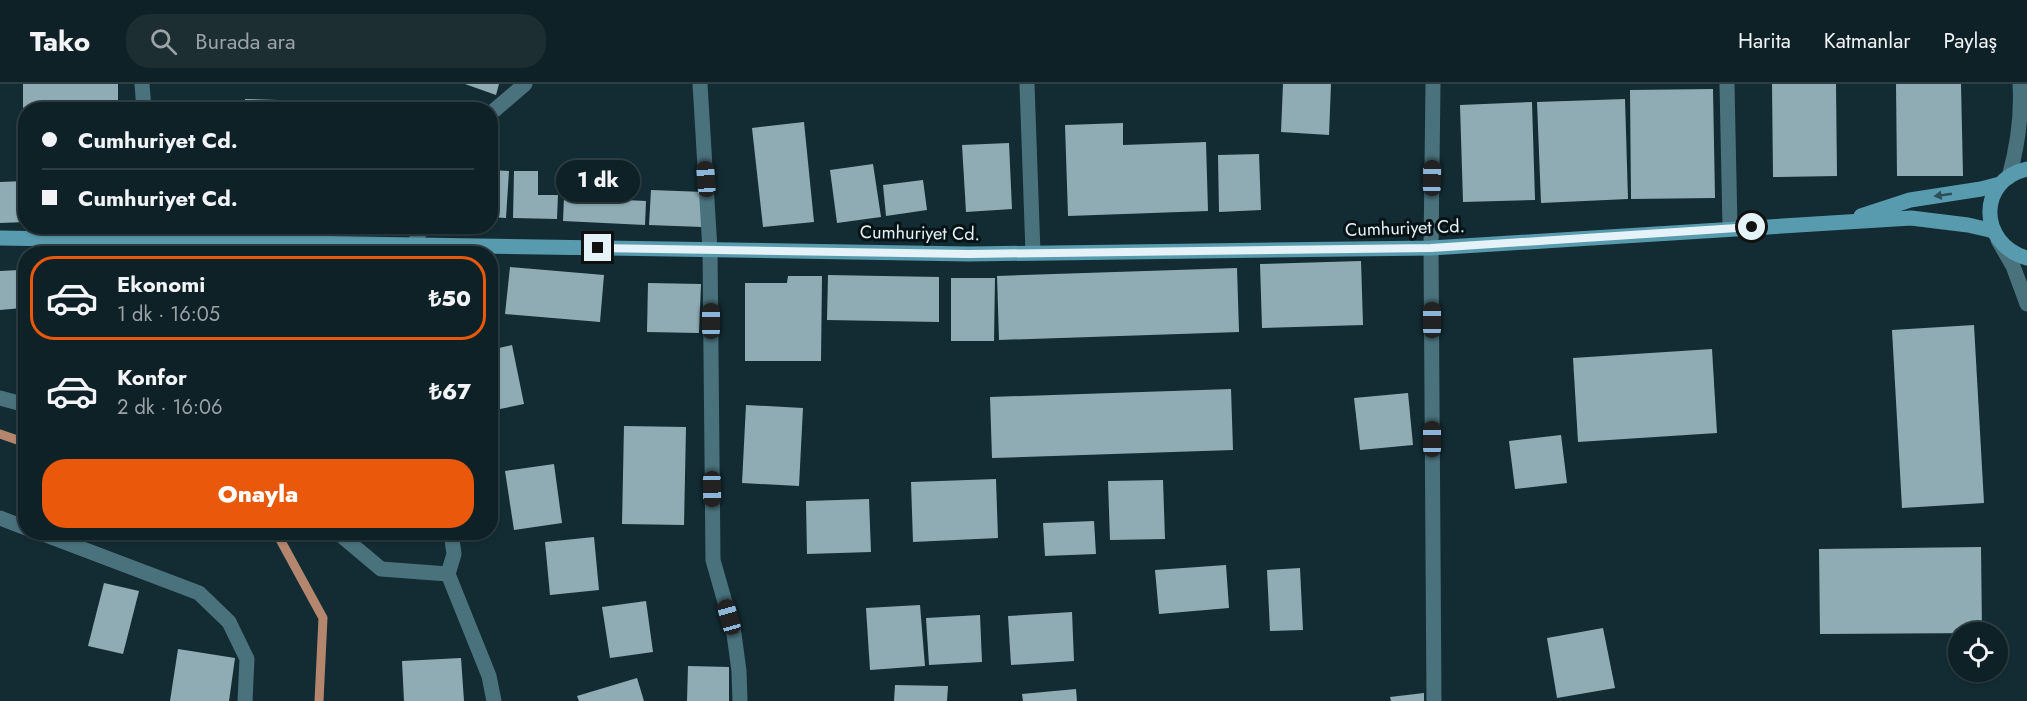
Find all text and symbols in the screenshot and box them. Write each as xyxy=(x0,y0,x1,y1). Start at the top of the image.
search box xyxy=(126,14,546,68)
text: Tako xyxy=(30,21,90,62)
icon: search xyxy=(147,25,180,58)
text: Burada ara xyxy=(195,25,296,57)
text: Harita xyxy=(1738,26,1791,56)
text: Katmanlar xyxy=(1824,26,1910,56)
text: Paylaş xyxy=(1943,26,1997,56)
text: Cumhuriyet Cd. xyxy=(78,124,238,156)
car xyxy=(696,160,716,198)
car xyxy=(1423,160,1441,196)
callout: 1 dk xyxy=(556,161,640,203)
text: 1 dk xyxy=(577,166,619,195)
text: Cumhuriyet Cd. xyxy=(78,182,238,214)
one-way arrow xyxy=(1933,191,1952,200)
street label: Cumhuriyet Cd. xyxy=(1344,213,1466,243)
route start xyxy=(1738,213,1765,240)
street label: Cumhuriyet Cd. xyxy=(860,219,980,247)
route end xyxy=(584,234,611,261)
text: Ekonomi xyxy=(117,268,205,300)
icon: car xyxy=(45,271,99,325)
text: ₺50 xyxy=(429,282,471,314)
text: 1 dk · 16:05 xyxy=(117,300,220,329)
car xyxy=(1423,302,1441,338)
car xyxy=(702,303,720,339)
text: Konfor xyxy=(117,361,187,393)
icon: car xyxy=(45,364,99,418)
text: ₺67 xyxy=(429,375,471,407)
text: 2 dk · 16:06 xyxy=(117,393,223,422)
car xyxy=(1423,421,1441,457)
button: Onayla xyxy=(42,459,474,528)
car xyxy=(703,471,721,507)
car xyxy=(715,597,743,637)
map controls xyxy=(1948,622,2008,682)
button: locate xyxy=(1948,622,2008,682)

